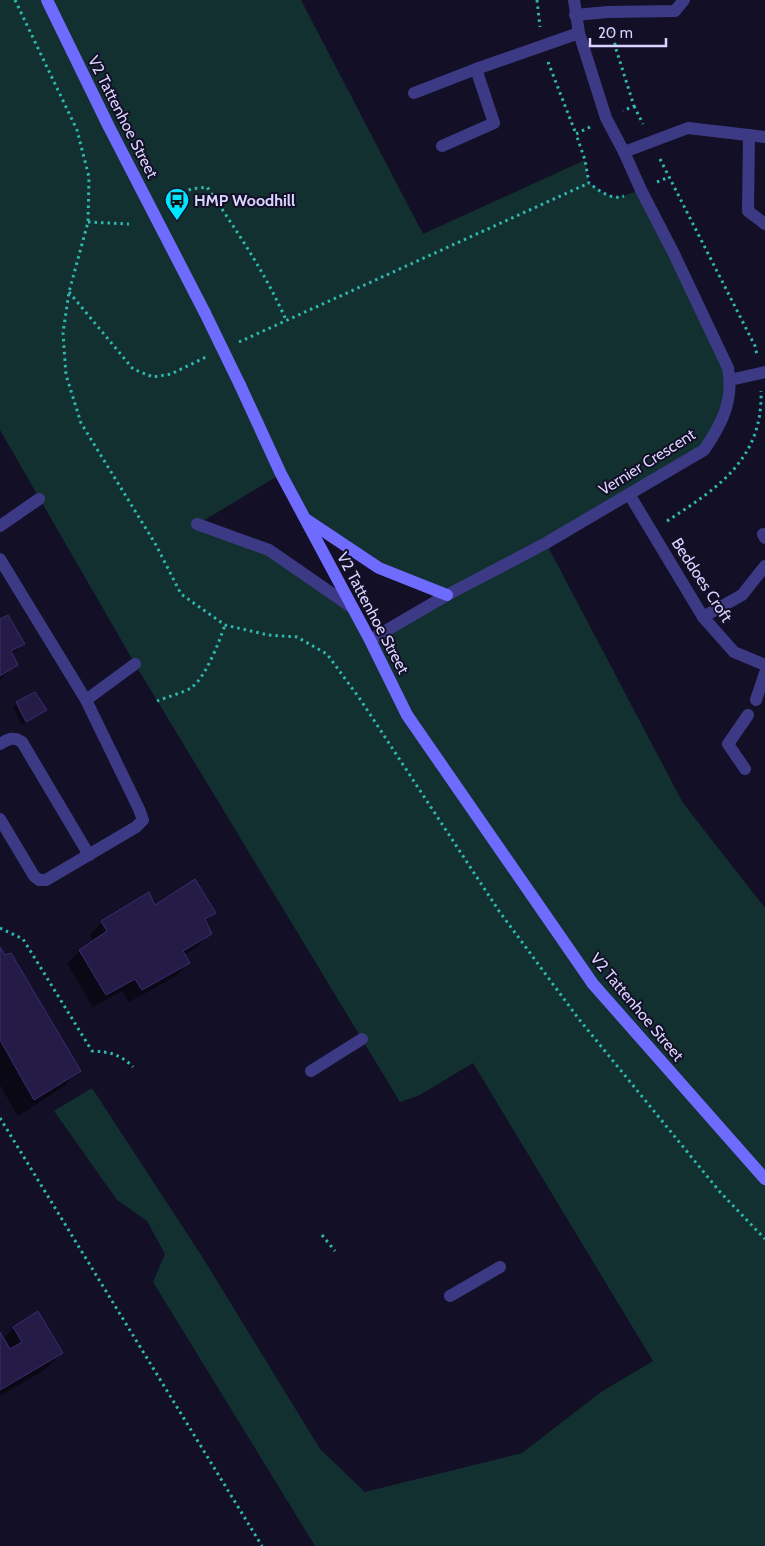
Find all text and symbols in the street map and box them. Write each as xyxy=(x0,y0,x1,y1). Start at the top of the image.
scale bar xyxy=(590,15,666,47)
text: 20 m xyxy=(598,24,633,42)
street label: V2 Tattenhoe Street xyxy=(84,53,162,182)
bus stop icon: HMP Woodhill xyxy=(164,187,190,221)
place label: HMP Woodhill xyxy=(194,191,295,210)
street label: Vernier Crescent xyxy=(595,424,699,499)
street label: Beddoes Croft xyxy=(668,534,737,626)
street label: V2 Tattenhoe Street xyxy=(333,549,413,678)
street label: V2 Tattenhoe Street xyxy=(586,949,688,1065)

